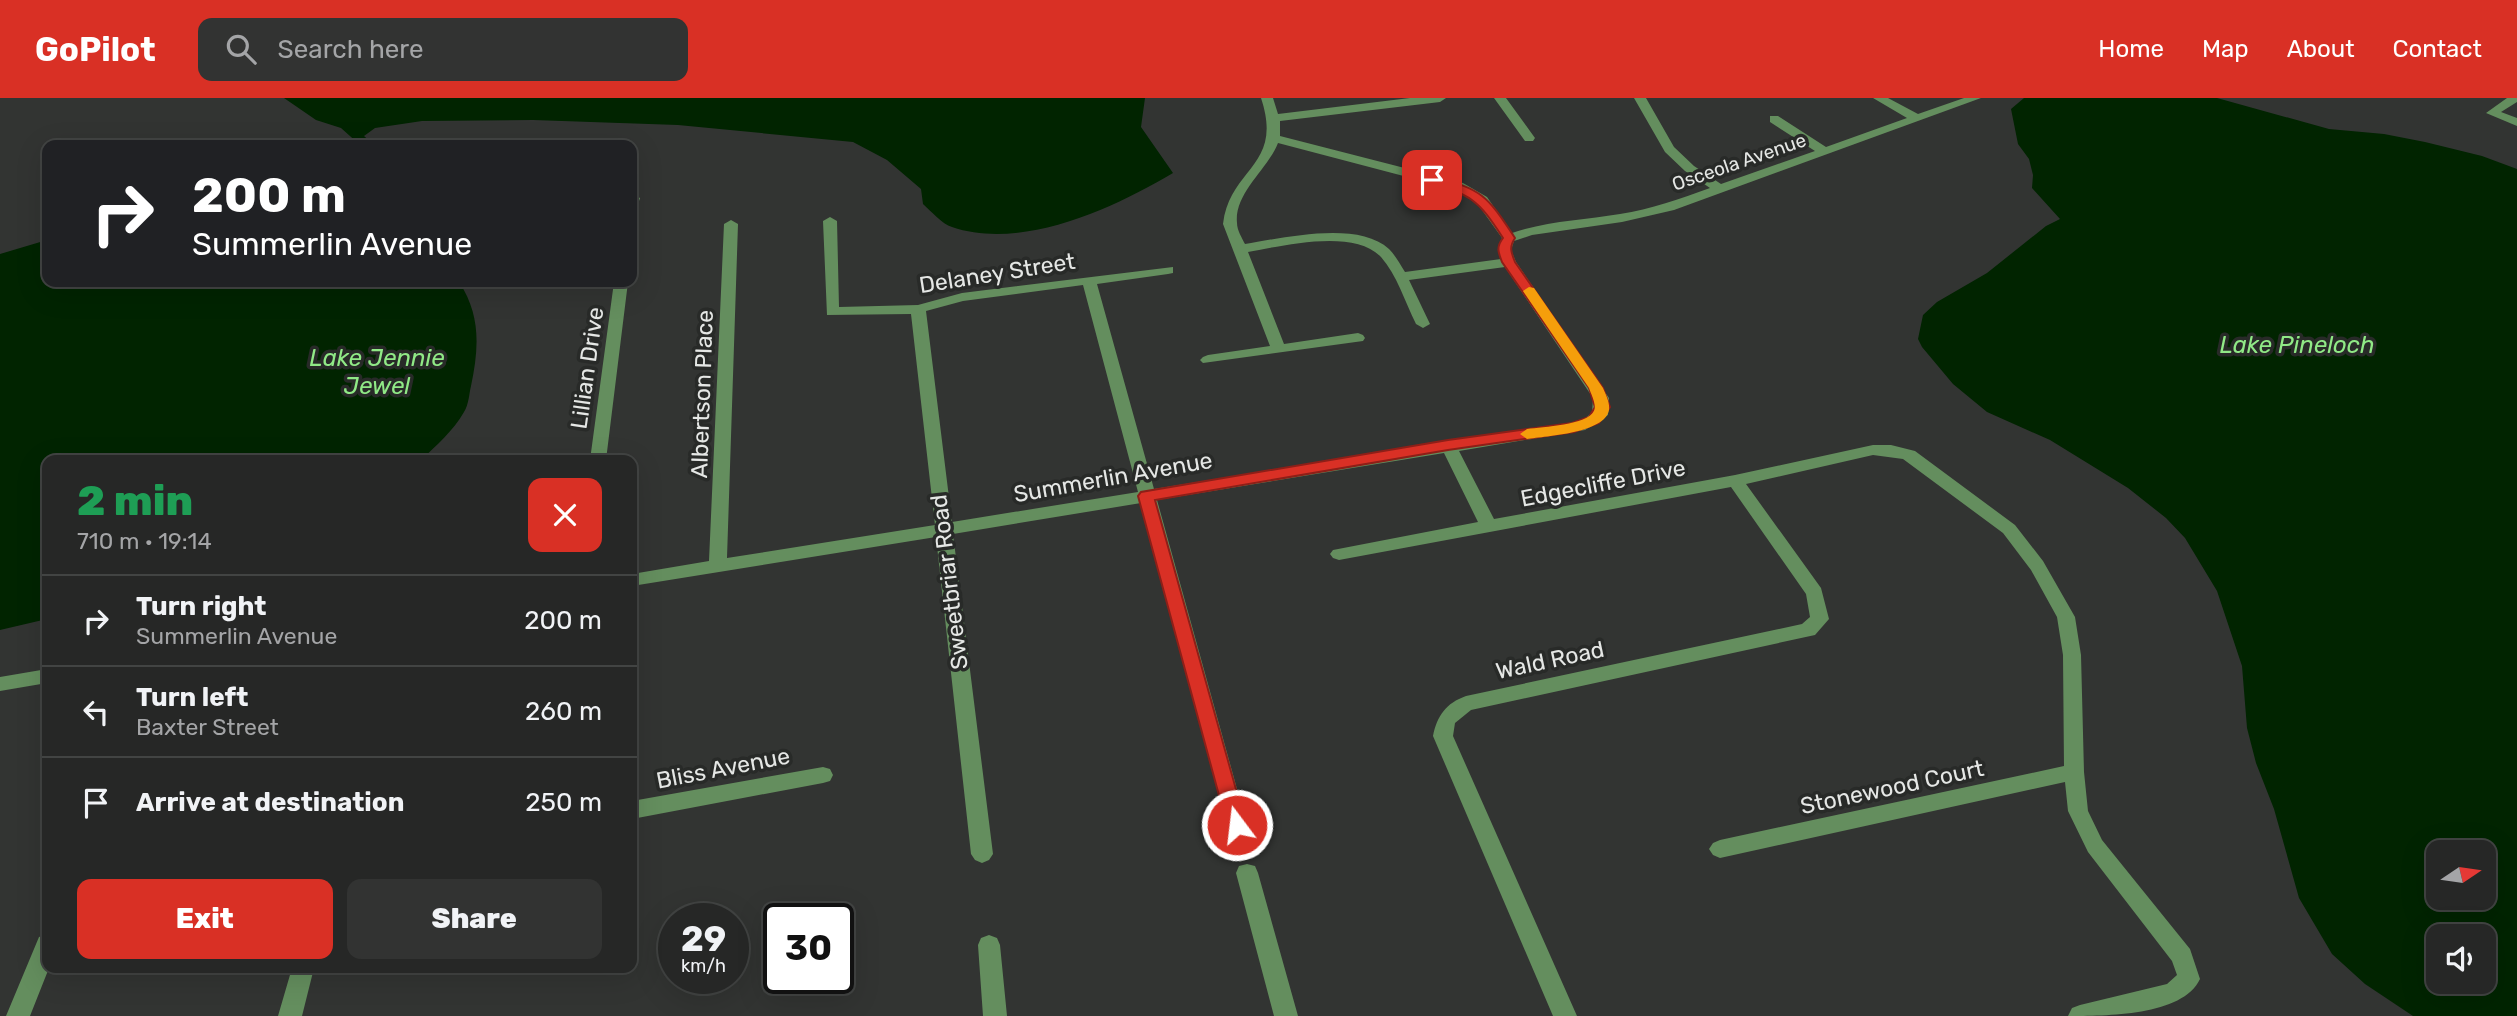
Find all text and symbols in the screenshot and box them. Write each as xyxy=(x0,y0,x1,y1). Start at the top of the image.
search box xyxy=(198,18,688,81)
text: GoPilot xyxy=(35,30,156,69)
icon: search xyxy=(222,30,260,68)
text: Search here xyxy=(278,34,423,65)
text: Home xyxy=(2098,35,2164,63)
text: Map xyxy=(2202,35,2249,63)
text: About xyxy=(2287,35,2355,63)
text: Contact xyxy=(2393,35,2482,63)
street label: Osceola Avenue xyxy=(1669,128,1809,196)
pin xyxy=(1402,150,1462,210)
icon: arrive xyxy=(1413,161,1451,199)
text: 200 m xyxy=(192,166,346,224)
icon: right xyxy=(77,168,168,259)
text: Summerlin Avenue xyxy=(192,225,472,263)
street label: Delaney Street xyxy=(917,247,1077,299)
street label: Lillian Drive xyxy=(565,305,609,431)
street label: Albertson Place xyxy=(685,309,719,479)
water label: Lake Pineloch xyxy=(2219,331,2375,359)
water label: Lake Jennie Jewel xyxy=(309,344,445,400)
street label: Summerlin Avenue xyxy=(1011,446,1215,508)
street label: Edgecliffe Drive xyxy=(1518,453,1688,513)
text: 2 min xyxy=(77,476,193,526)
button: close xyxy=(528,478,602,552)
street label: Sweetbriar Road xyxy=(924,493,974,671)
text: 710 m · 19:14 xyxy=(77,527,212,555)
text: Turn right xyxy=(136,591,266,622)
icon: right xyxy=(77,602,115,640)
text: 200 m xyxy=(524,605,602,636)
text: Summerlin Avenue xyxy=(136,622,337,650)
street label: Wald Road xyxy=(1493,635,1607,685)
text: Turn left xyxy=(136,682,248,713)
icon: left xyxy=(77,693,115,731)
text: 260 m xyxy=(525,696,602,727)
text: Baxter Street xyxy=(136,713,279,741)
street label: Bliss Avenue xyxy=(654,741,792,795)
street label: Stonewood Court xyxy=(1798,754,1986,820)
icon: arrive xyxy=(77,784,115,822)
text: Arrive at destination xyxy=(136,787,404,818)
text: 250 m xyxy=(525,787,602,818)
position arrow xyxy=(1200,788,1274,862)
north arrow xyxy=(2426,840,2496,910)
map controls xyxy=(2426,840,2496,994)
button: Exit xyxy=(77,879,333,959)
button: Share xyxy=(347,879,602,959)
speed limit sign: 30 xyxy=(763,903,854,994)
text: 29 xyxy=(681,918,726,960)
button: sound xyxy=(2426,924,2496,994)
text: km/h xyxy=(681,955,726,977)

